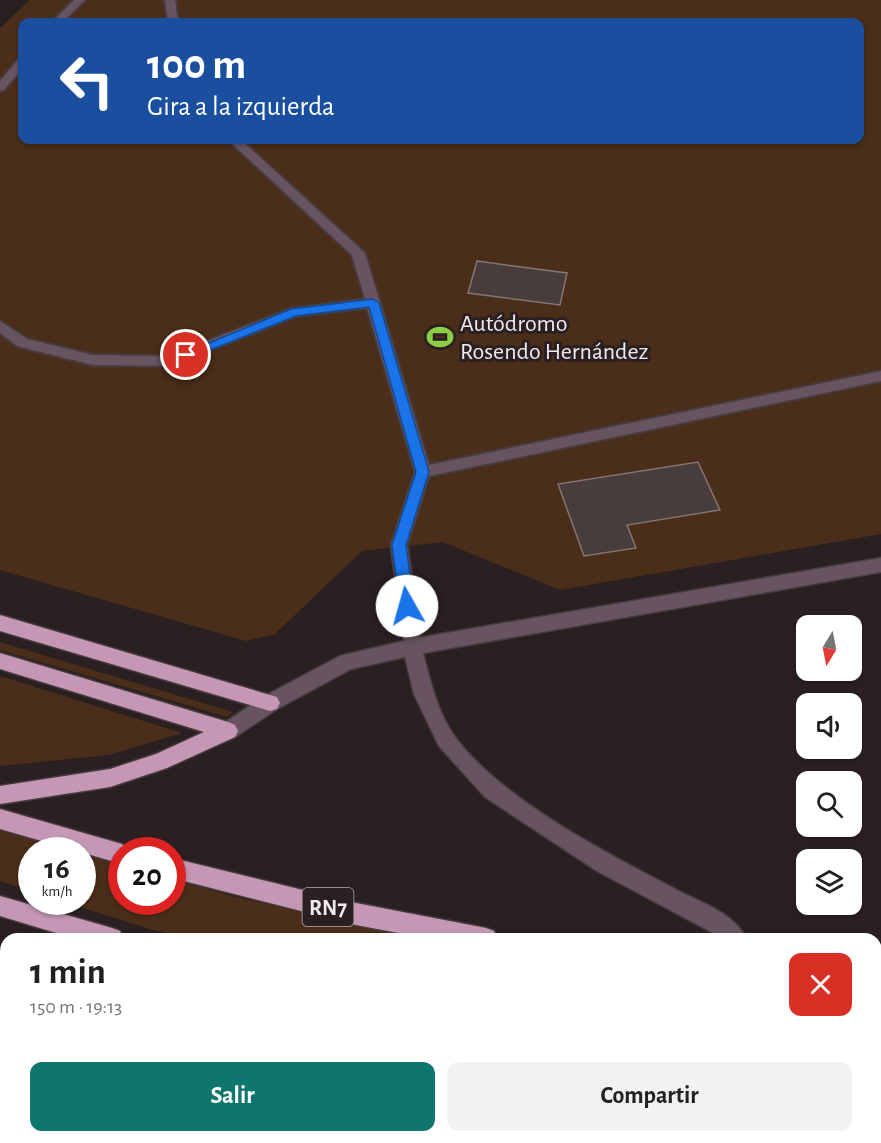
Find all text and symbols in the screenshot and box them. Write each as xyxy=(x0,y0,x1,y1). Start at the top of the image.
icon: left xyxy=(48,42,126,120)
text: 100 m xyxy=(147,44,246,86)
text: Gira a la izquierda xyxy=(147,93,335,120)
place label: Autódromo Rosendo Hernández xyxy=(460,312,649,364)
sports icon: Autódromo Rosendo Hernández xyxy=(425,322,455,352)
pin xyxy=(160,329,211,380)
icon: arrive xyxy=(169,338,202,371)
position arrow xyxy=(375,574,439,638)
north arrow xyxy=(796,615,862,681)
map controls xyxy=(796,615,862,915)
button: sound xyxy=(796,693,862,759)
button: search xyxy=(796,771,862,837)
speed limit sign: 20 xyxy=(108,837,186,915)
button: layers xyxy=(796,849,862,915)
text: 16 xyxy=(44,854,70,884)
text: km/h xyxy=(42,884,72,899)
road number: RN7 xyxy=(302,888,354,926)
button: close xyxy=(789,953,852,1016)
text: 1 min xyxy=(30,954,106,990)
text: 150 m · 19:13 xyxy=(30,997,122,1017)
button: Salir xyxy=(30,1062,435,1131)
button: Compartir xyxy=(447,1062,852,1131)

